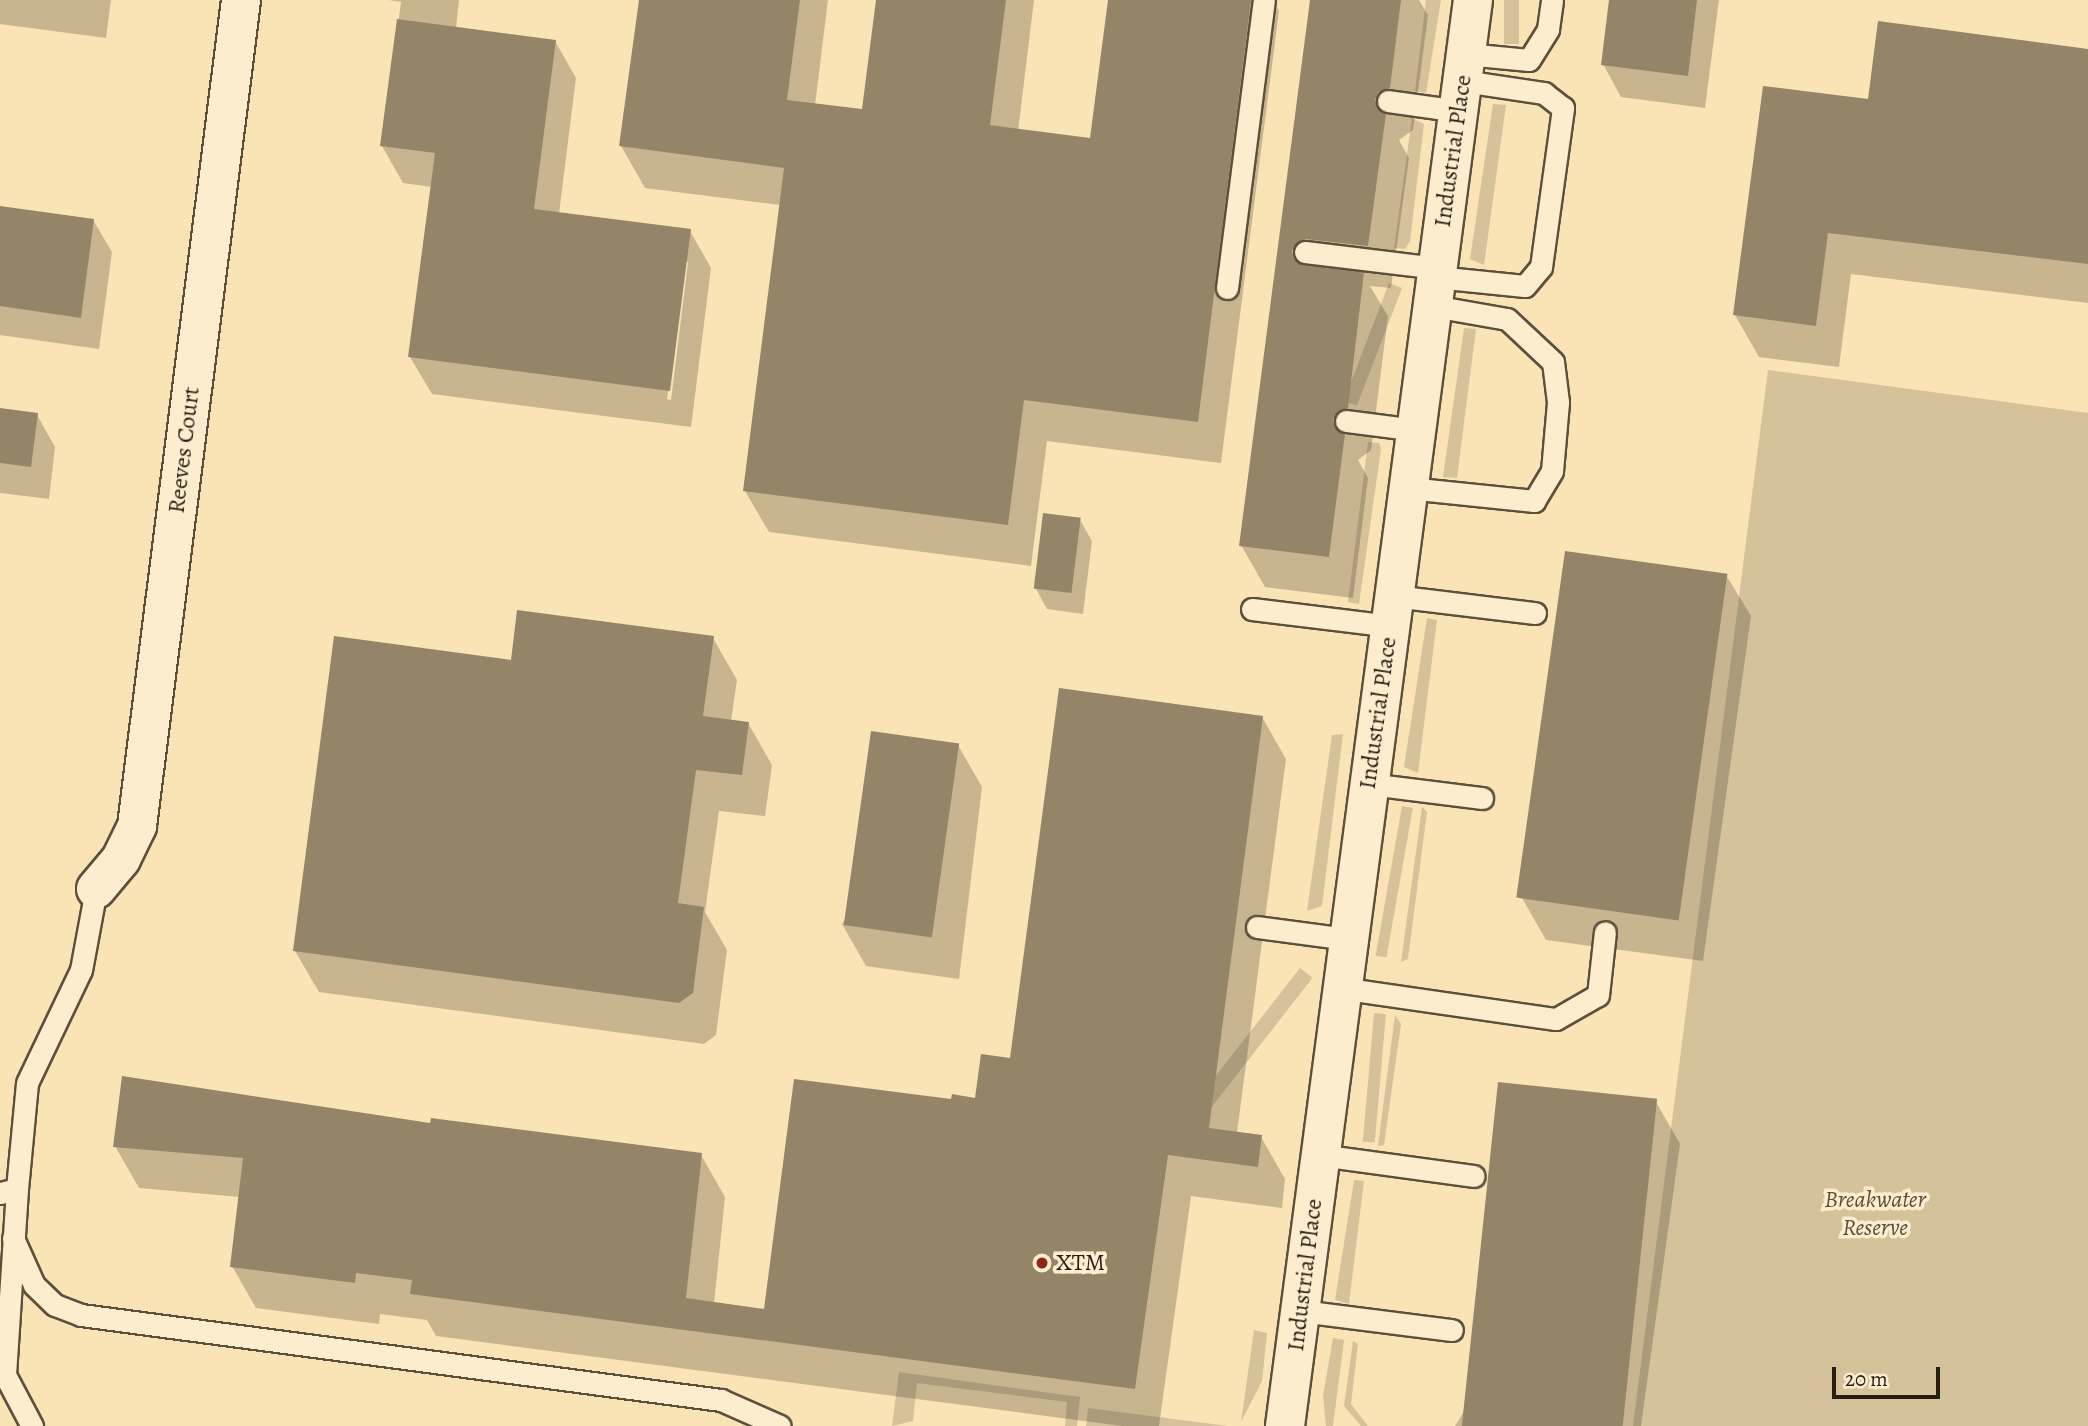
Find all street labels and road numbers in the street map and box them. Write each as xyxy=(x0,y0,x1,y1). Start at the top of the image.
street label: Industrial Place xyxy=(1428,73,1478,229)
street label: Reeves Court xyxy=(162,385,206,515)
street label: Industrial Place xyxy=(1353,635,1403,791)
street label: Industrial Place xyxy=(1281,1197,1329,1353)

